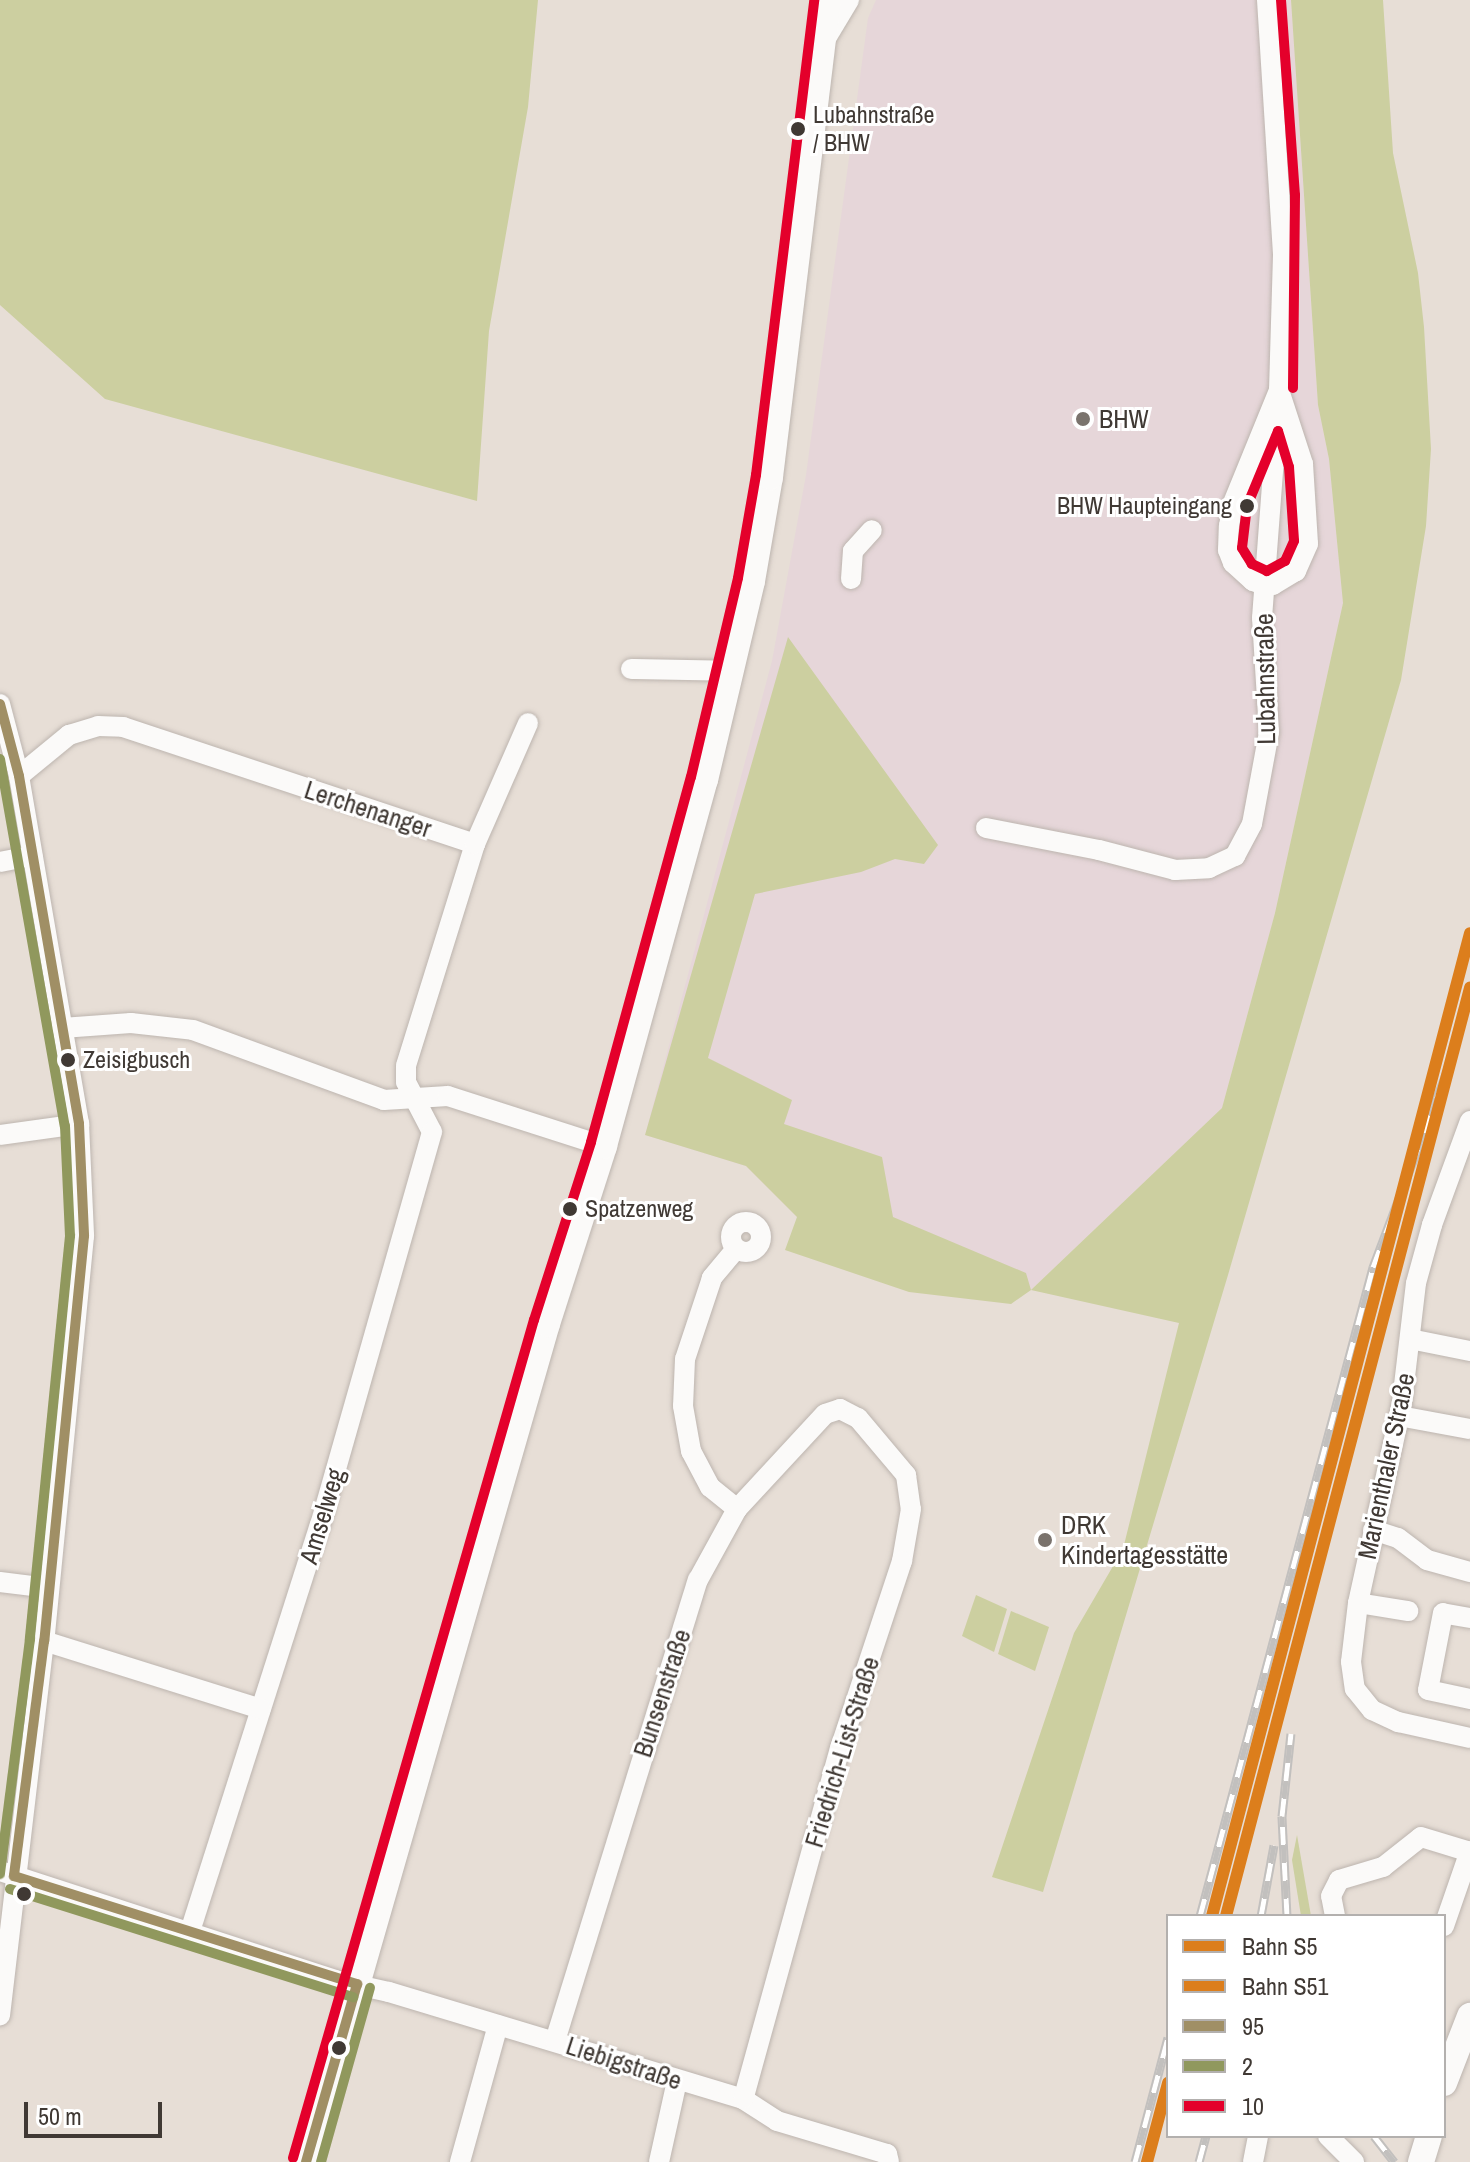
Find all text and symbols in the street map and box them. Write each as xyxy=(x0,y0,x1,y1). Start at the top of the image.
place label: Lubahnstraße / BHW xyxy=(813,101,934,157)
marker: Lubahnstraße / BHW xyxy=(790,121,806,137)
place label: BHW xyxy=(1099,403,1149,435)
marker: BHW xyxy=(1074,410,1092,428)
place label: BHW Haupteingang xyxy=(1057,492,1232,520)
marker: BHW Haupteingang xyxy=(1239,498,1255,514)
street label: Lubahnstraße xyxy=(1248,613,1282,745)
street label: Lerchenanger xyxy=(301,774,435,844)
place label: Zeisigbusch xyxy=(83,1046,190,1074)
marker: Zeisigbusch xyxy=(60,1052,76,1068)
place label: Spatzenweg xyxy=(585,1195,693,1223)
marker: Spatzenweg xyxy=(562,1201,578,1217)
street label: Marienthaler Straße xyxy=(1351,1370,1421,1562)
street label: Amselweg xyxy=(293,1464,351,1568)
place label: DRK Kindertagesstätte xyxy=(1061,1509,1228,1570)
marker: DRK Kindertagesstätte xyxy=(1036,1531,1054,1549)
street label: Bunsenstraße xyxy=(627,1625,697,1761)
street label: Friedrich-List-Straße xyxy=(798,1653,886,1851)
unlabelled marker xyxy=(16,1886,32,1902)
legend xyxy=(1166,1914,1446,2138)
text: Bahn S5 xyxy=(1242,1930,1318,1962)
text: Bahn S51 xyxy=(1242,1970,1328,2002)
text: 95 xyxy=(1242,2010,1264,2042)
street label: Liebigstraße xyxy=(562,2030,686,2096)
unlabelled marker xyxy=(331,2040,347,2056)
text: 2 xyxy=(1242,2050,1253,2082)
scale bar xyxy=(28,2086,166,2136)
text: 10 xyxy=(1242,2090,1264,2122)
text: 50 m xyxy=(38,2100,82,2132)

